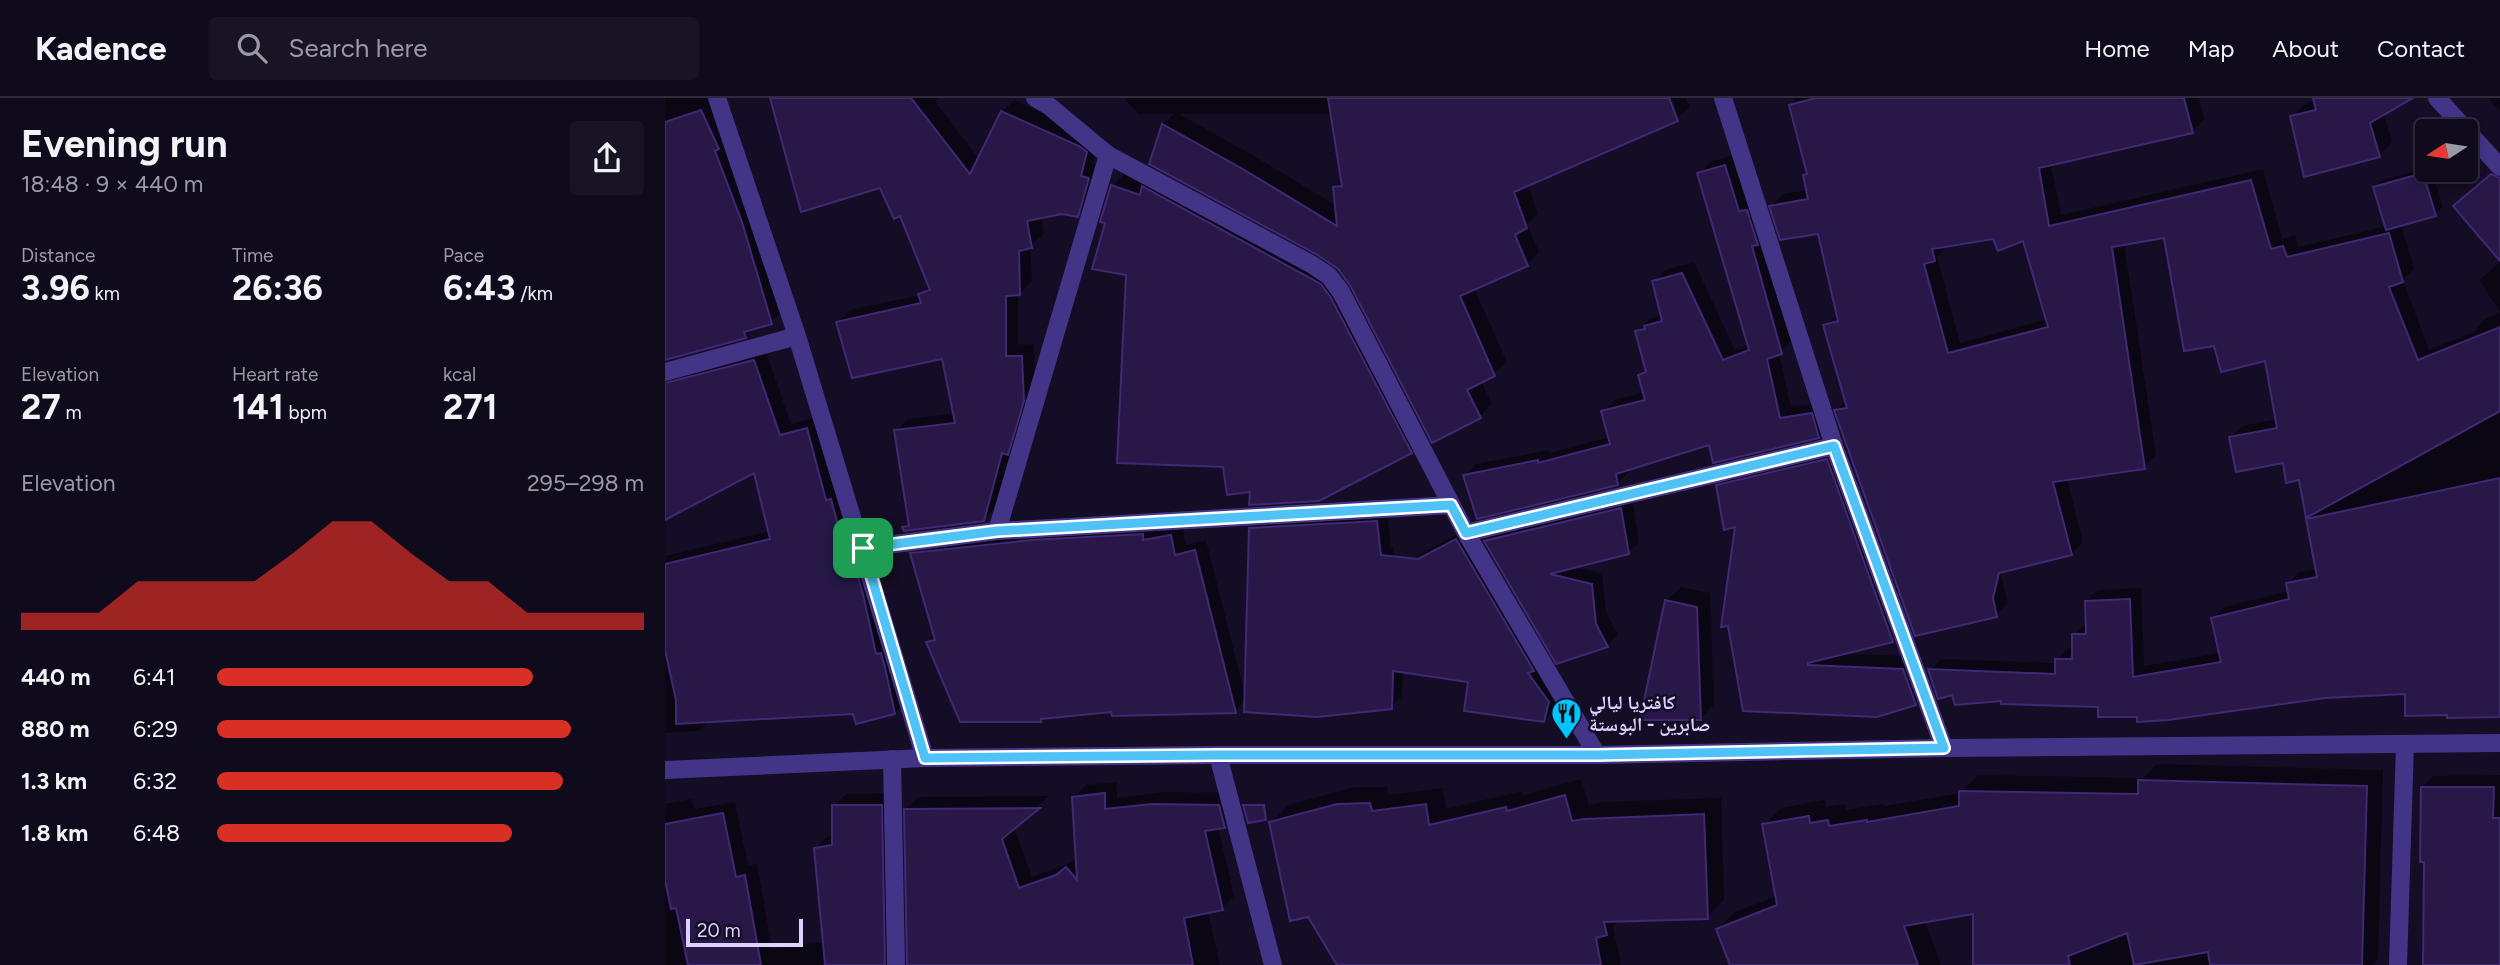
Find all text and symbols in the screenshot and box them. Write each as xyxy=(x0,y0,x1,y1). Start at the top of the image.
search box xyxy=(209,17,699,80)
text: Kadence xyxy=(35,29,167,68)
icon: search xyxy=(233,29,271,67)
text: Search here xyxy=(289,32,427,64)
text: Home xyxy=(2084,34,2150,63)
text: Map xyxy=(2188,34,2234,63)
text: About xyxy=(2272,34,2339,63)
text: Contact xyxy=(2377,34,2465,63)
north arrow xyxy=(2415,119,2478,182)
map controls xyxy=(2415,119,2478,182)
text: Evening run xyxy=(21,121,228,167)
button: share xyxy=(570,121,644,195)
text: 18:48 · 9 × 440 m xyxy=(21,170,203,198)
text: Distance xyxy=(21,244,95,267)
text: Time xyxy=(232,244,273,267)
text: Pace xyxy=(443,244,484,267)
text: 3.96 xyxy=(21,267,90,309)
text: 26:36 xyxy=(232,267,323,309)
text: 6:43 xyxy=(443,267,515,309)
text: km xyxy=(90,282,120,305)
text: /km xyxy=(515,282,553,305)
text: Elevation xyxy=(21,363,99,386)
text: Heart rate xyxy=(232,363,318,386)
text: kcal xyxy=(443,363,476,386)
text: 27 xyxy=(21,386,61,428)
text: 141 xyxy=(232,386,284,428)
text: 271 xyxy=(443,386,498,428)
text: m xyxy=(61,401,82,424)
text: bpm xyxy=(284,401,327,424)
text: Elevation xyxy=(21,469,116,497)
text: 295–298 m xyxy=(527,469,644,497)
pin xyxy=(833,518,893,578)
icon: arrive xyxy=(844,529,882,567)
text: 440 m xyxy=(21,663,91,691)
text: 6:41 xyxy=(133,663,176,691)
place label: كافتريا ليالي صابرين - البوستة xyxy=(1589,691,1710,736)
restaurant icon: كافتريا ليالي صابرين - البوستة xyxy=(1549,696,1583,740)
text: 880 m xyxy=(21,715,90,743)
text: 6:29 xyxy=(133,715,178,743)
text: 1.3 km xyxy=(21,767,87,795)
text: 6:32 xyxy=(133,767,177,795)
text: 1.8 km xyxy=(21,819,88,847)
text: 6:48 xyxy=(133,819,180,847)
scale bar xyxy=(686,916,803,948)
text: 20 m xyxy=(697,919,741,942)

